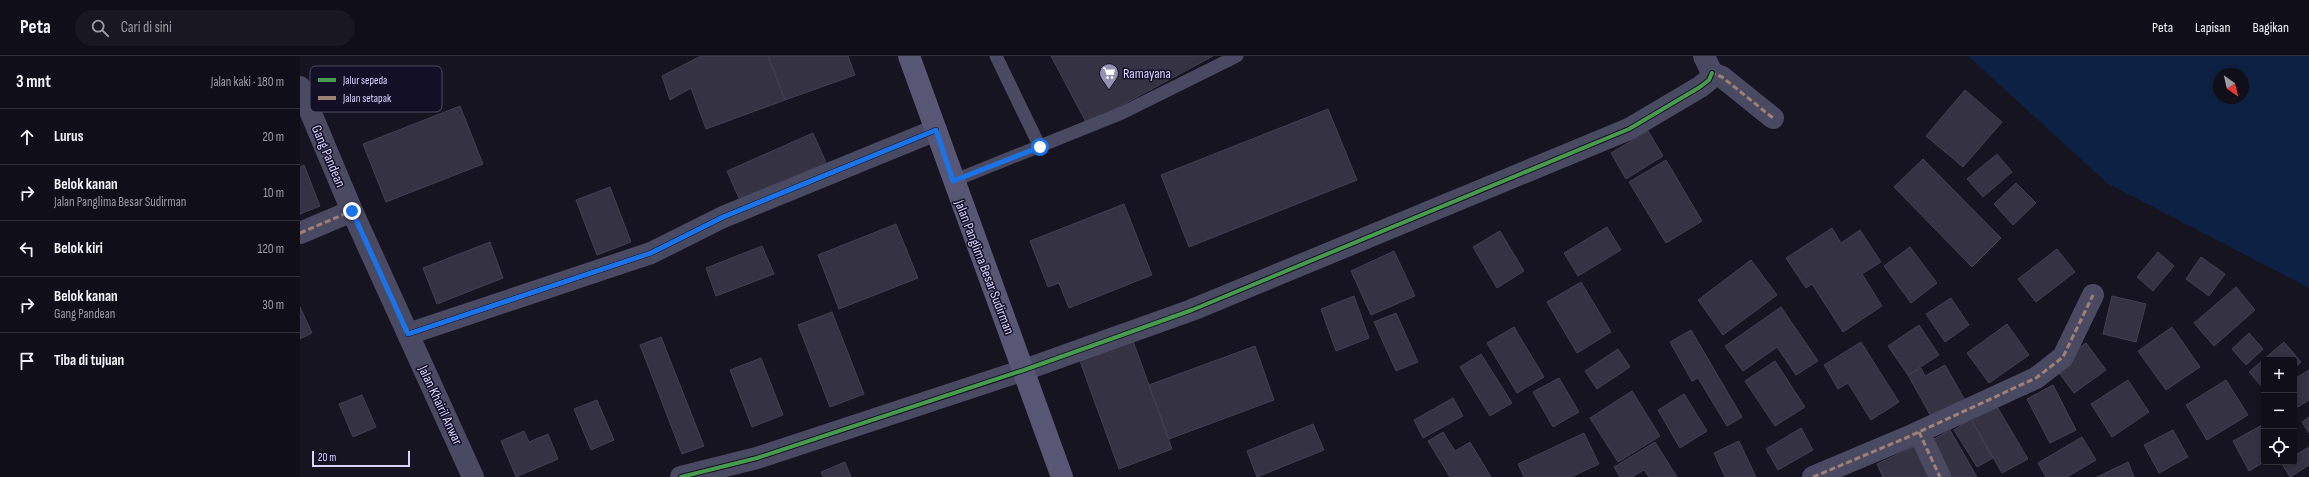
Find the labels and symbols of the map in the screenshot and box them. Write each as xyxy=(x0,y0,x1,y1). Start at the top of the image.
supermarket icon: Ramayana xyxy=(1098,62,1120,90)
place label: Ramayana xyxy=(1123,65,1171,82)
legend xyxy=(310,66,442,112)
north arrow xyxy=(2213,68,2249,104)
text: Jalur sepeda xyxy=(342,74,387,87)
text: Jalan setapak xyxy=(342,92,392,105)
street label: Gang Pandean xyxy=(308,122,349,190)
route start xyxy=(1031,138,1049,156)
street label: Jalan Panglima Besar Sudirman xyxy=(951,197,1018,337)
route end xyxy=(343,202,361,220)
street label: Jalan Khairil Anwar xyxy=(414,362,466,448)
scale bar xyxy=(312,449,410,468)

